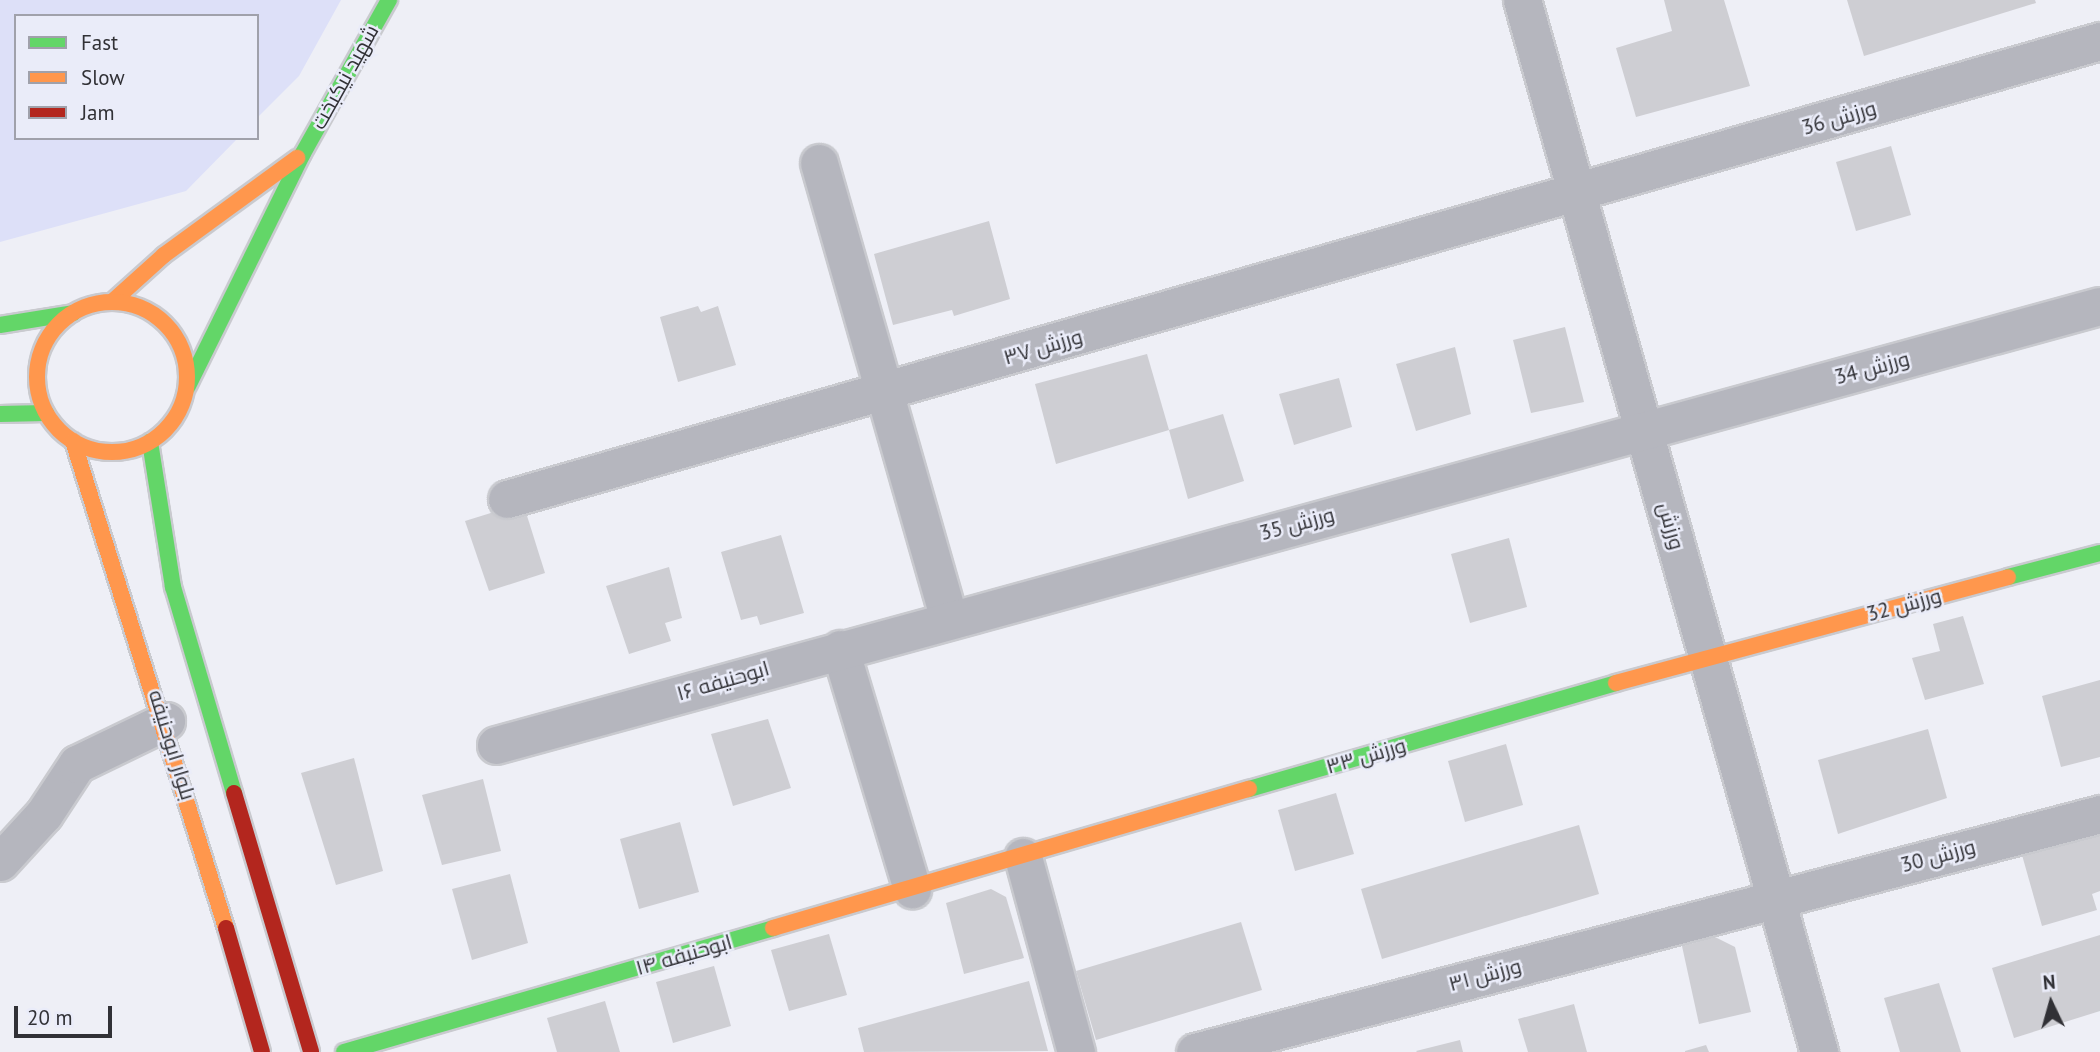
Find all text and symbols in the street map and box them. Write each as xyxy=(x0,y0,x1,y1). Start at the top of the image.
legend xyxy=(14,14,259,140)
street label: شهید نیکبخت xyxy=(306,20,384,134)
text: Fast xyxy=(81,29,118,56)
text: Slow xyxy=(81,64,125,91)
street label: ورزش 36 xyxy=(1799,95,1879,141)
text: Jam xyxy=(81,99,115,126)
street label: ورزش ۳۷ xyxy=(1001,324,1085,370)
street label: ورزش 34 xyxy=(1832,346,1912,390)
street label: ورزش xyxy=(1652,499,1690,553)
street label: ورزش 35 xyxy=(1257,502,1337,546)
street label: ورزش 32 xyxy=(1864,583,1944,627)
street label: ابوحنیفه ۱۶ xyxy=(674,656,772,706)
street label: بلوار ابوحنیفه xyxy=(143,687,201,803)
street label: ورزش ۳۳ xyxy=(1323,733,1409,779)
street label: ورزش 30 xyxy=(1898,834,1978,878)
street label: ابوحنیفه ۱۴ xyxy=(633,929,735,981)
street label: ورزش ۳۱ xyxy=(1446,953,1524,997)
north arrow xyxy=(2016,968,2086,1038)
text: N xyxy=(2042,970,2056,995)
scale bar xyxy=(18,992,116,1036)
text: 20 m xyxy=(27,1004,73,1031)

